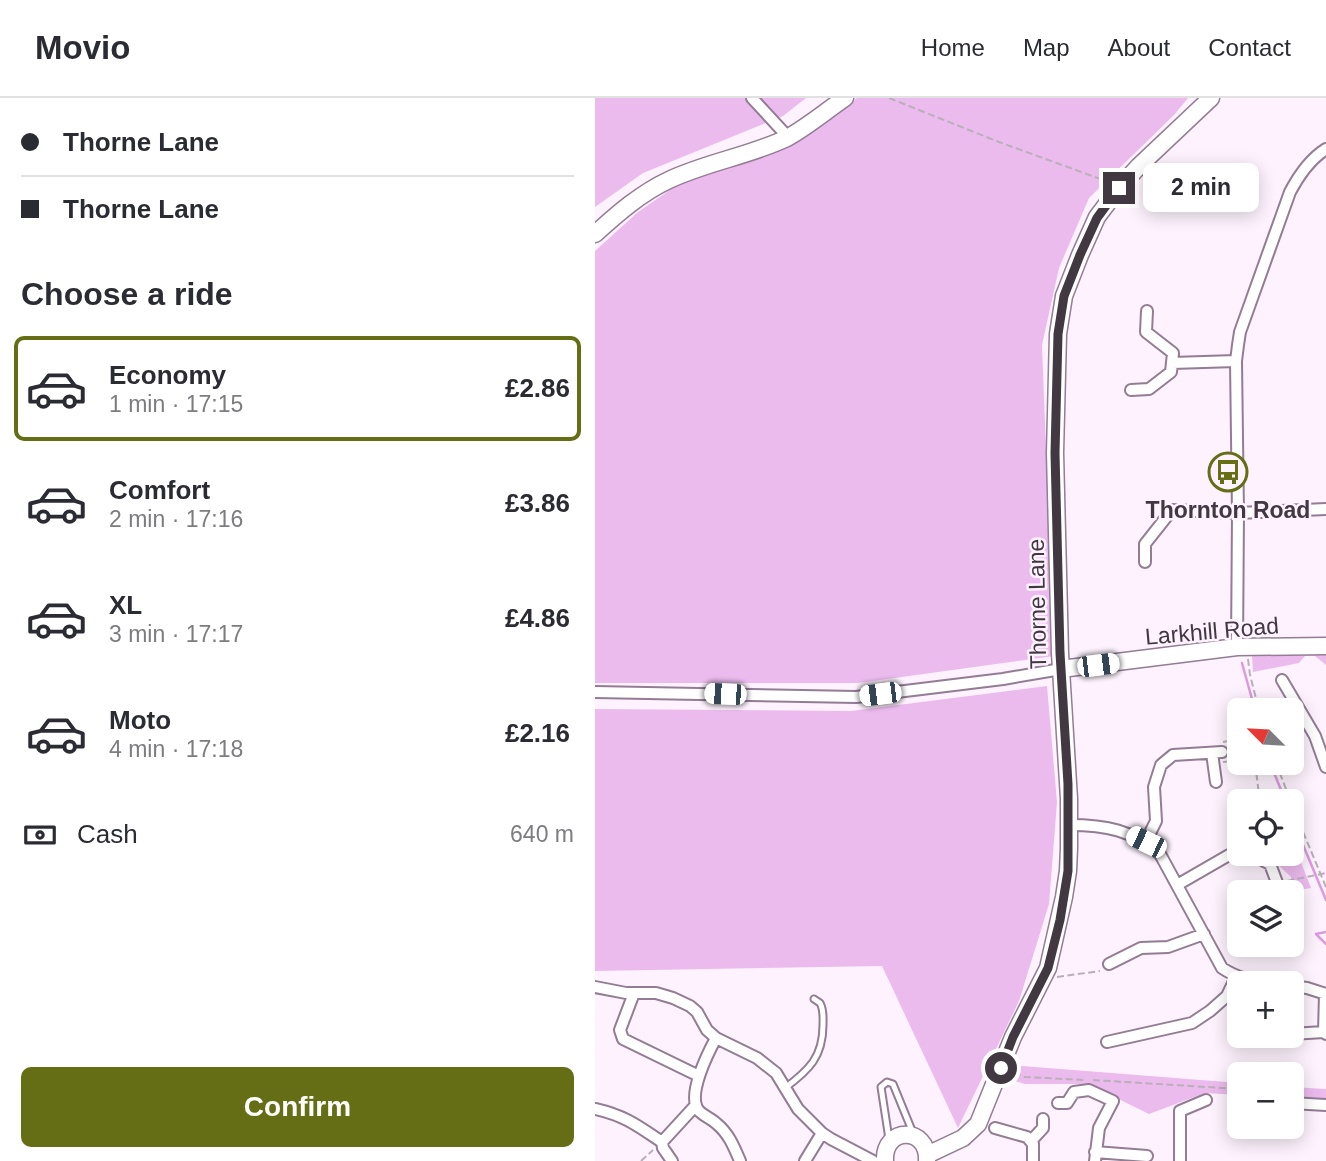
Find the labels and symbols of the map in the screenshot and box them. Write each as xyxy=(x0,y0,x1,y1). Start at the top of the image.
callout: 2 min xyxy=(1143,164,1259,212)
route end xyxy=(1103,172,1135,204)
bus stop icon: Thornton Road xyxy=(1207,451,1249,493)
place label: Thornton Road xyxy=(1146,497,1310,523)
street label: Thorne Lane xyxy=(1023,539,1051,669)
street label: Larkhill Road xyxy=(1144,612,1280,650)
car xyxy=(1076,652,1121,678)
car xyxy=(858,681,903,707)
car xyxy=(704,683,747,705)
north arrow xyxy=(1227,698,1304,775)
car xyxy=(1123,823,1170,861)
route start xyxy=(985,1052,1017,1084)

